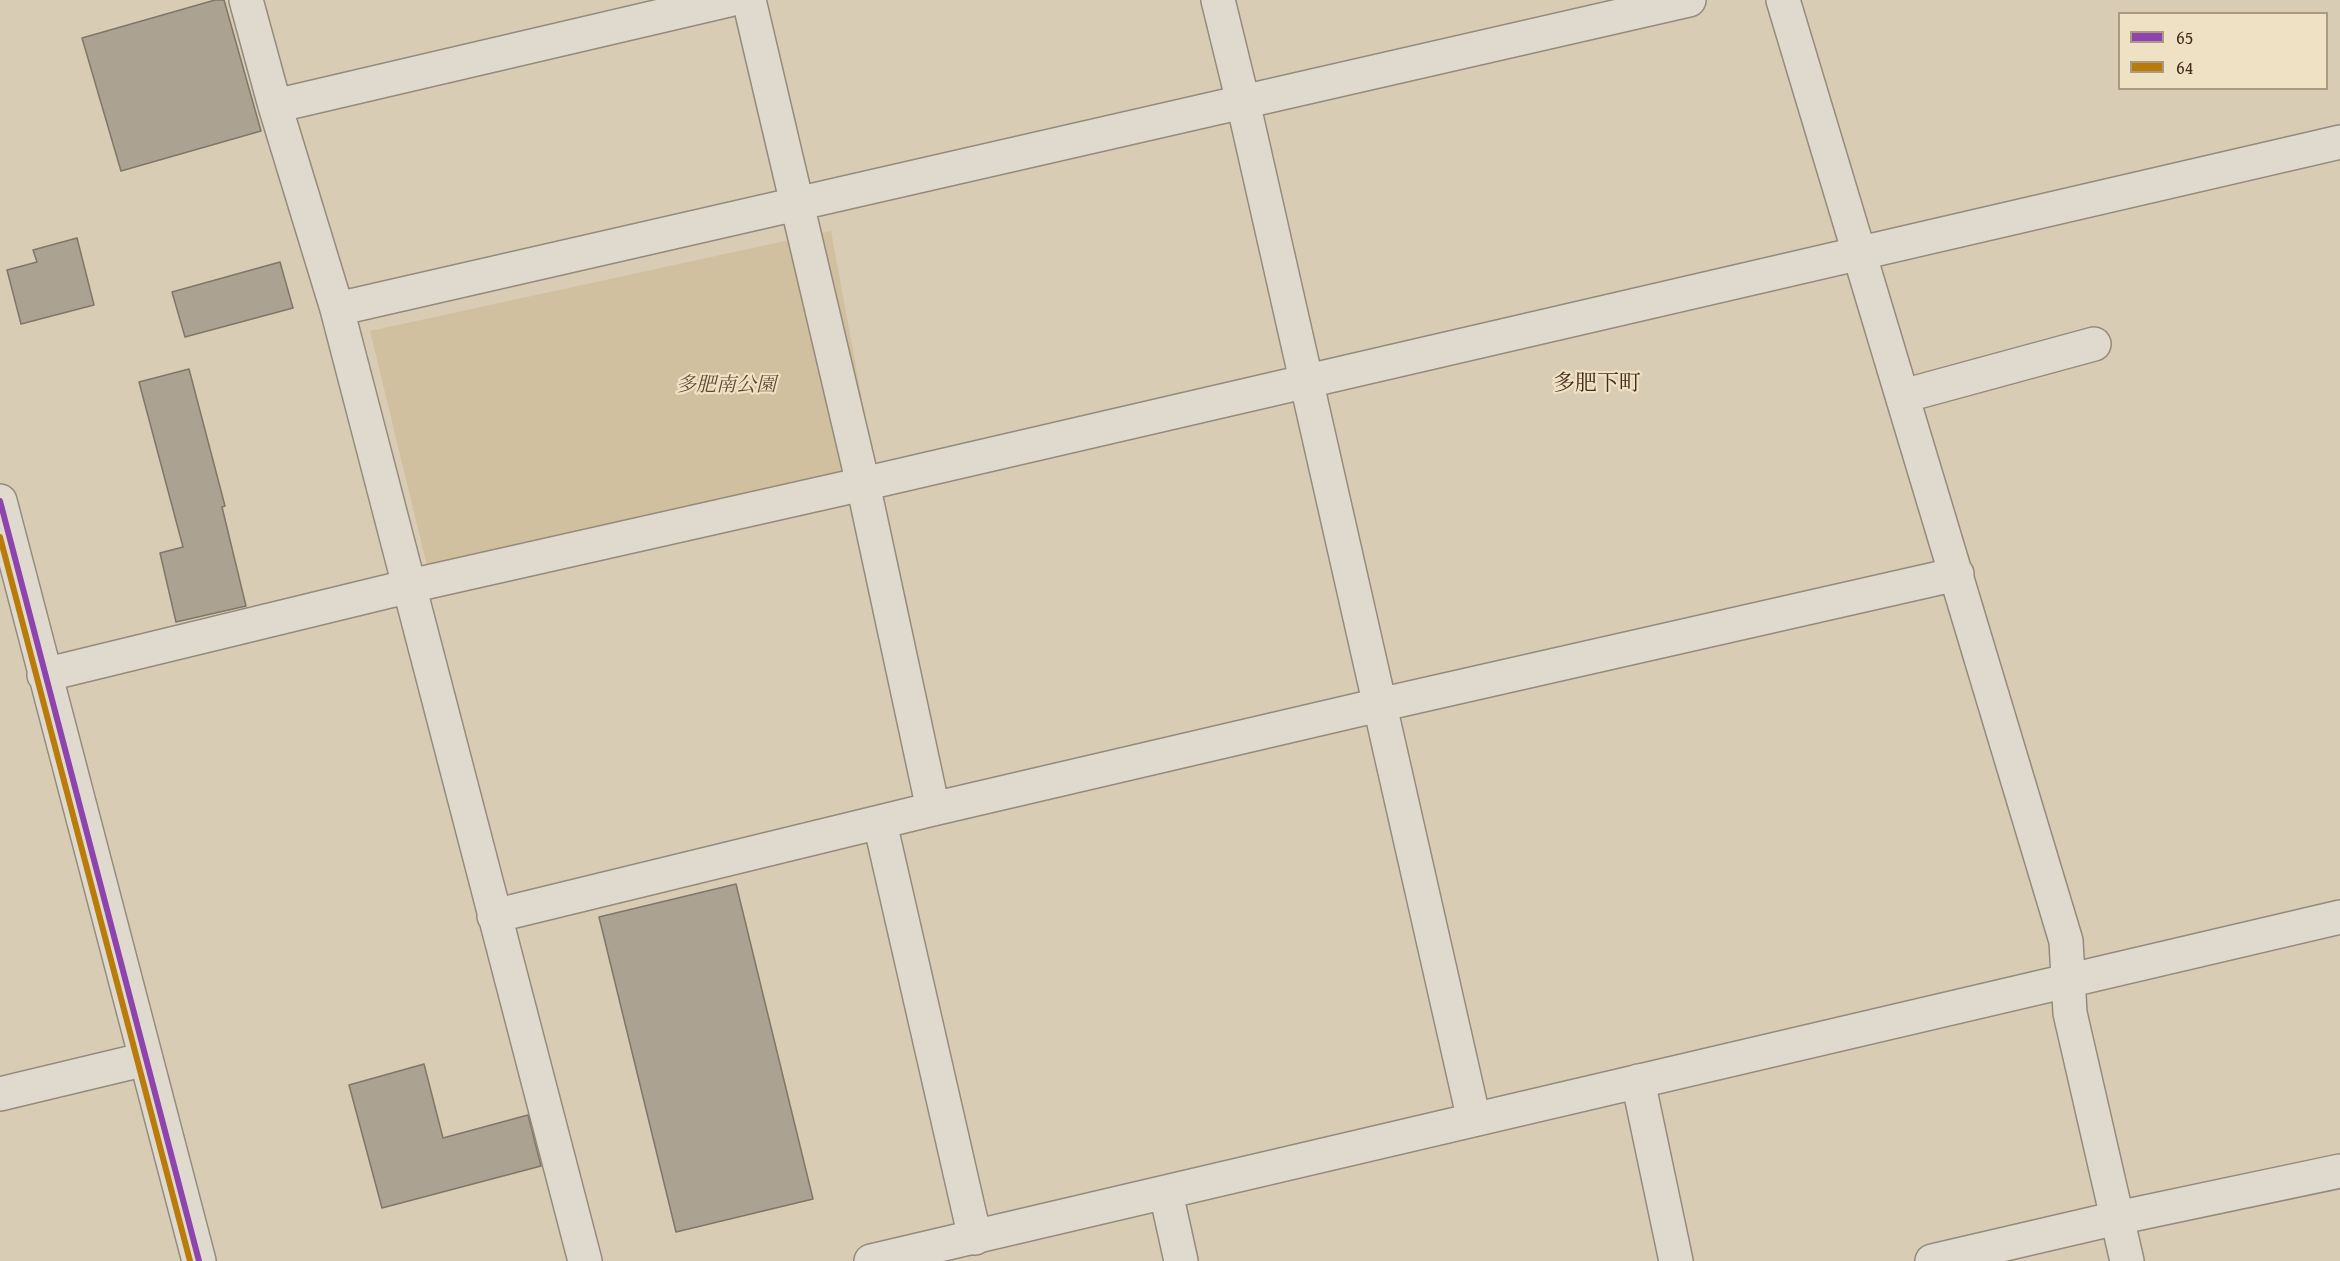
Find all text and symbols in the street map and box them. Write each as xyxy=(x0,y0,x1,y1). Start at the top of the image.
legend xyxy=(2118,12,2328,90)
text: 65 xyxy=(2176,24,2193,51)
text: 64 xyxy=(2176,54,2193,81)
district label: 多肥下町 xyxy=(1553,371,1641,397)
park label: 多肥南公園 xyxy=(676,374,776,398)

